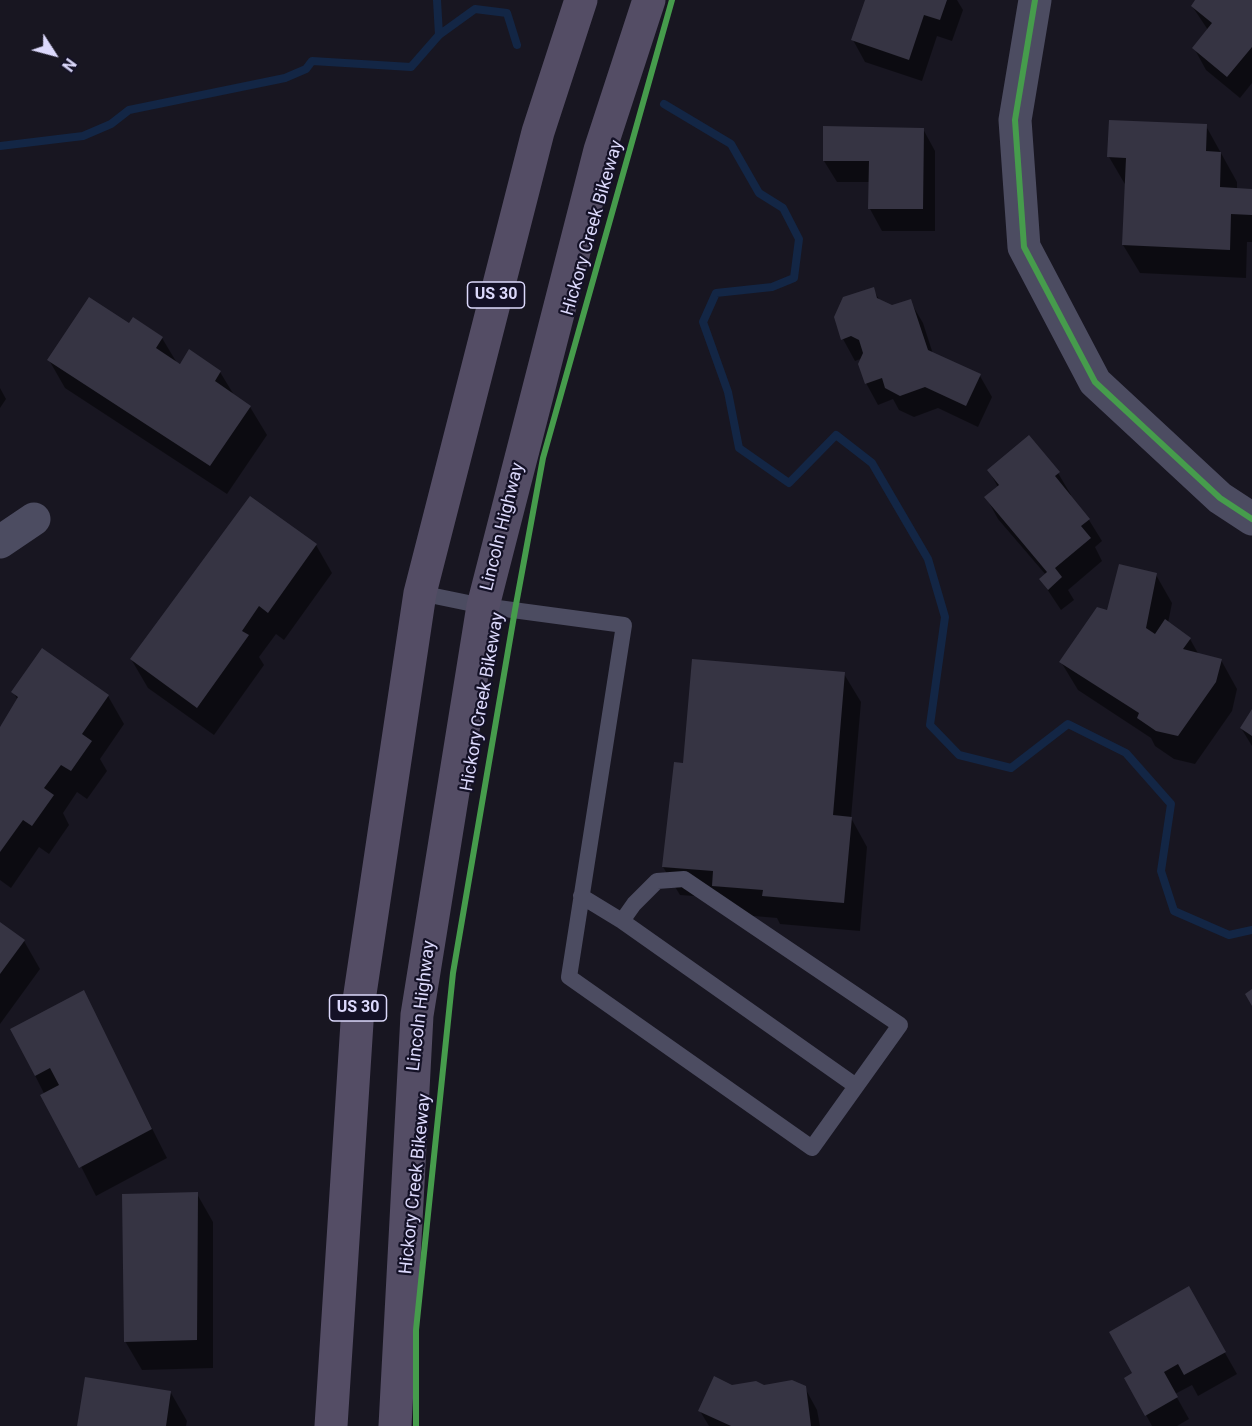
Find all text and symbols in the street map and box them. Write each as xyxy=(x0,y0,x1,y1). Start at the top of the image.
north arrow xyxy=(24,24,84,84)
text: N xyxy=(58,55,80,75)
street label: Hickory Creek Bikeway xyxy=(558,138,628,318)
road number: US 30 xyxy=(468,282,524,308)
street label: Lincoln Highway xyxy=(477,461,529,593)
street label: Hickory Creek Bikeway xyxy=(457,611,509,793)
street label: Lincoln Highway xyxy=(403,939,441,1073)
road number: US 30 xyxy=(330,995,386,1021)
street label: Hickory Creek Bikeway xyxy=(396,1093,436,1275)

